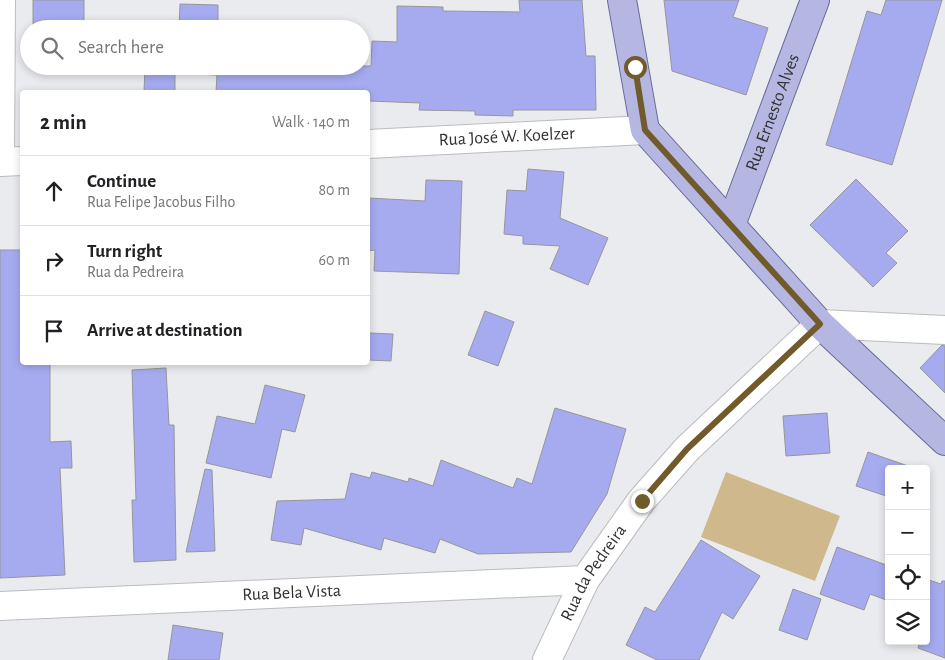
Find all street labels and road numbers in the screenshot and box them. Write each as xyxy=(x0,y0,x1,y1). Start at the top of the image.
street label: Rua Ernesto Alves xyxy=(743,52,803,173)
street label: Rua José W. Koelzer xyxy=(438,125,575,149)
street label: Rua da Pedreira xyxy=(558,522,630,624)
street label: Rua Bela Vista xyxy=(242,582,342,604)

